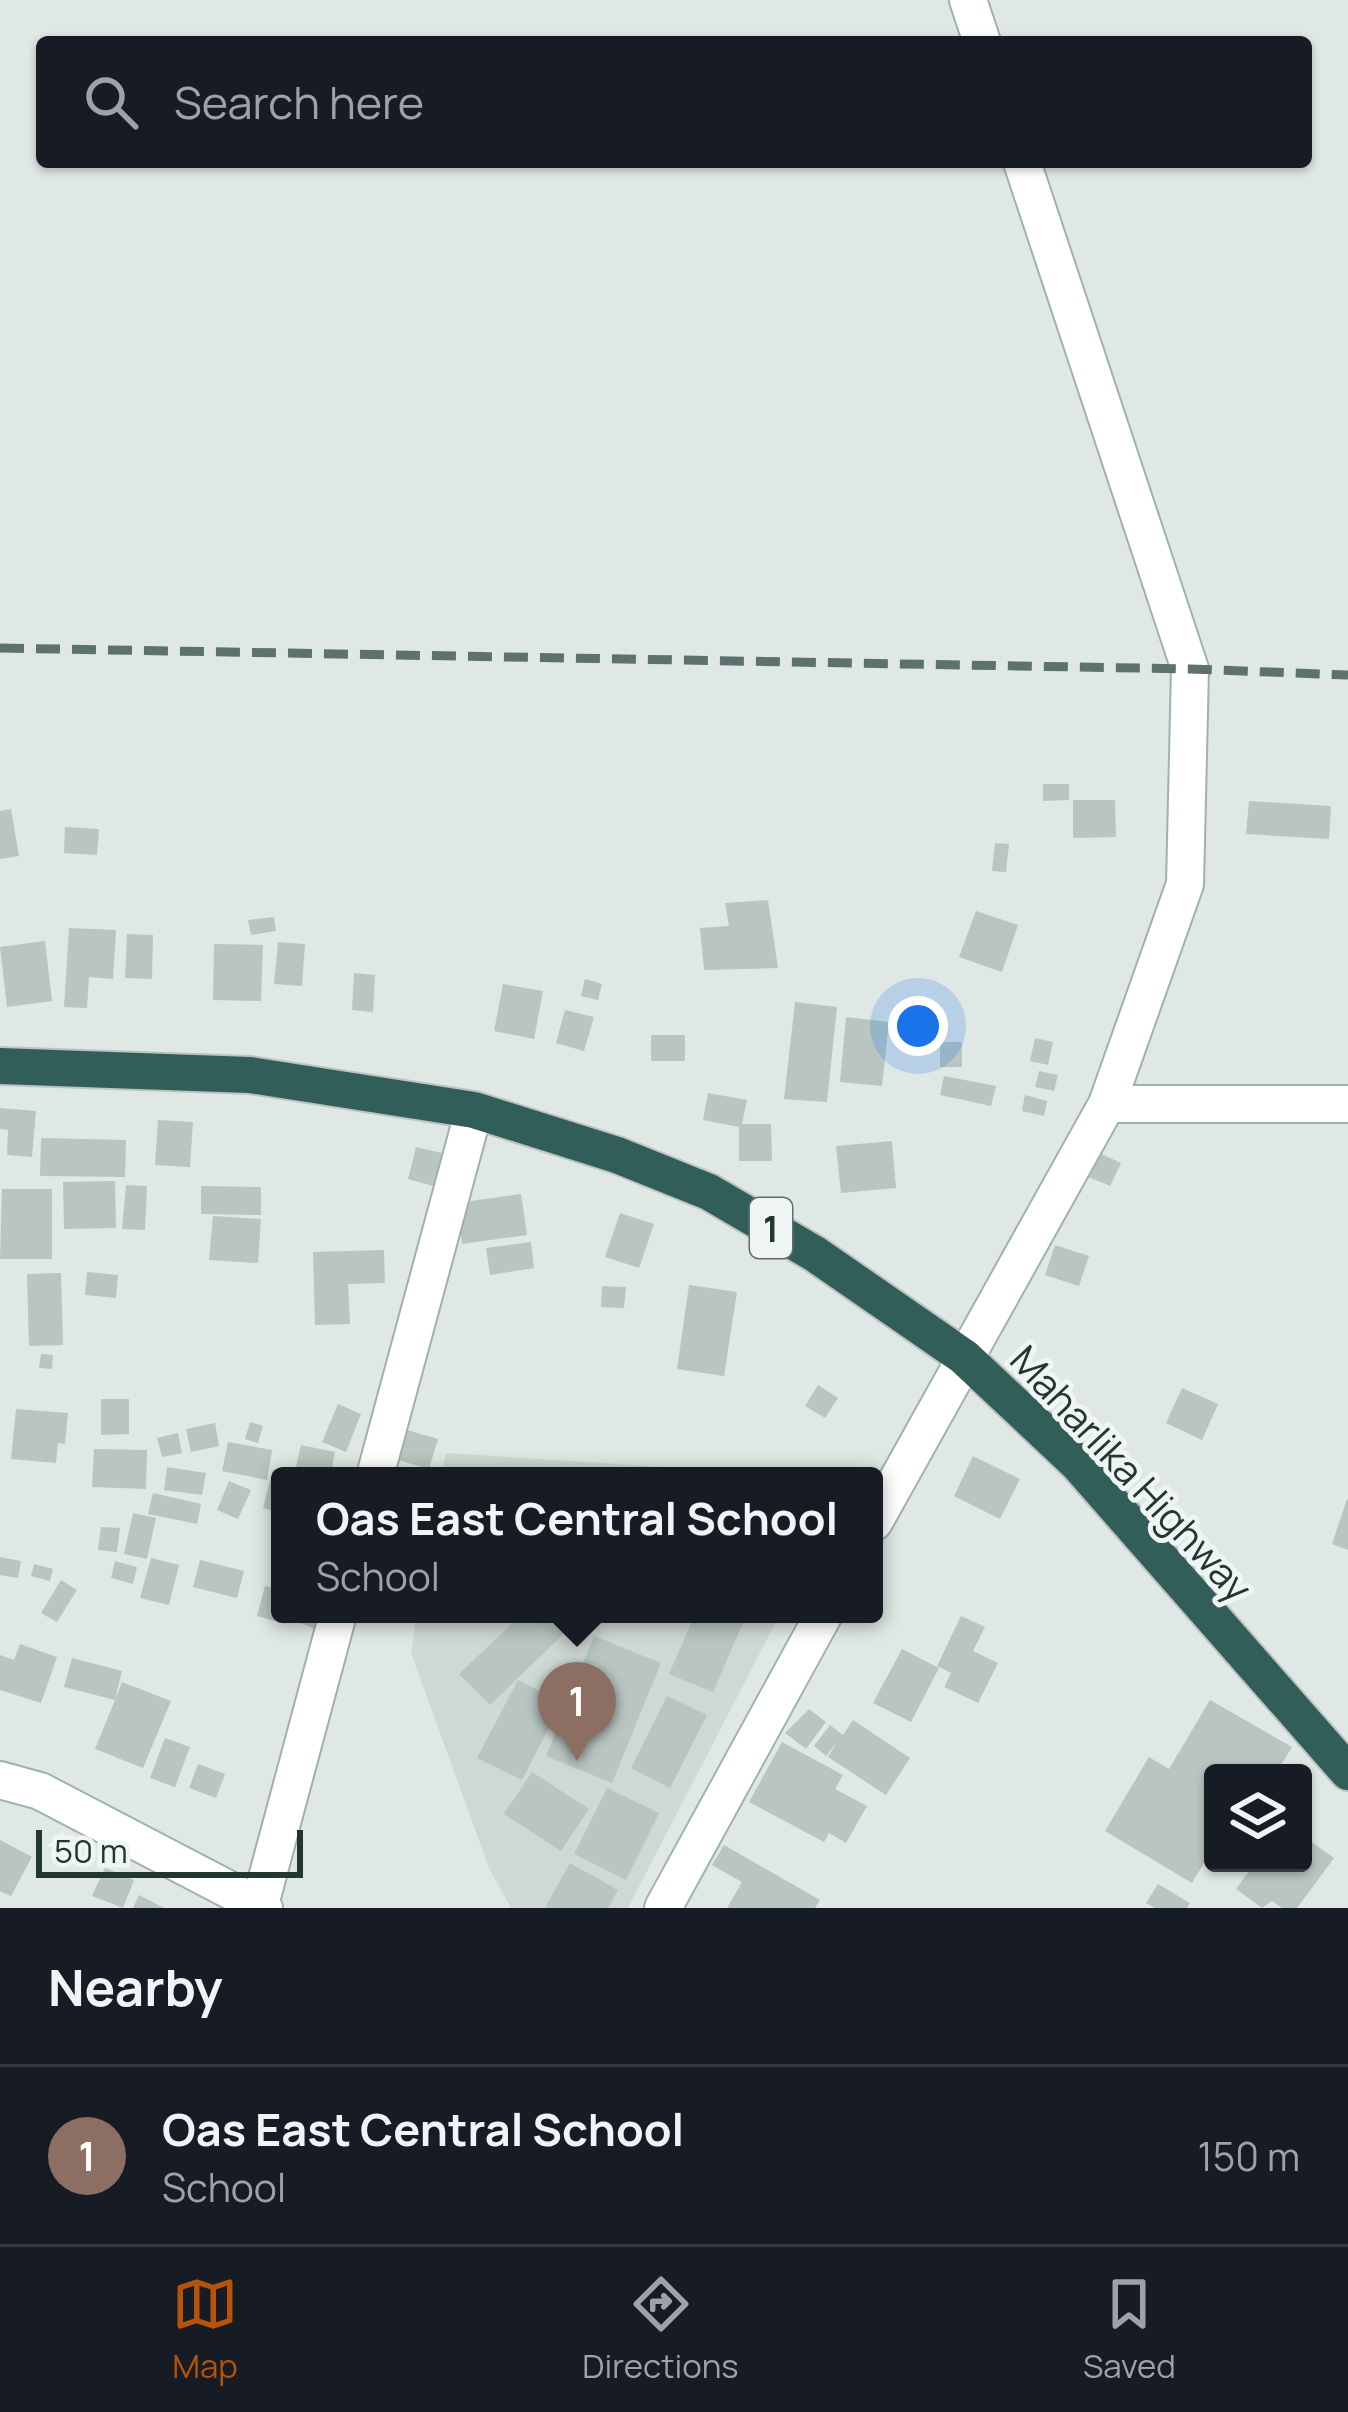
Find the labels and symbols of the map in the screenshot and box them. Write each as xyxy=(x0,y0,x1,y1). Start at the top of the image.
your location xyxy=(888,996,948,1056)
road number: 1 xyxy=(750,1198,792,1258)
street label: Maharlika Highway xyxy=(999,1333,1265,1613)
pin: 1 xyxy=(538,1662,616,1761)
scale bar xyxy=(36,1824,303,1877)

